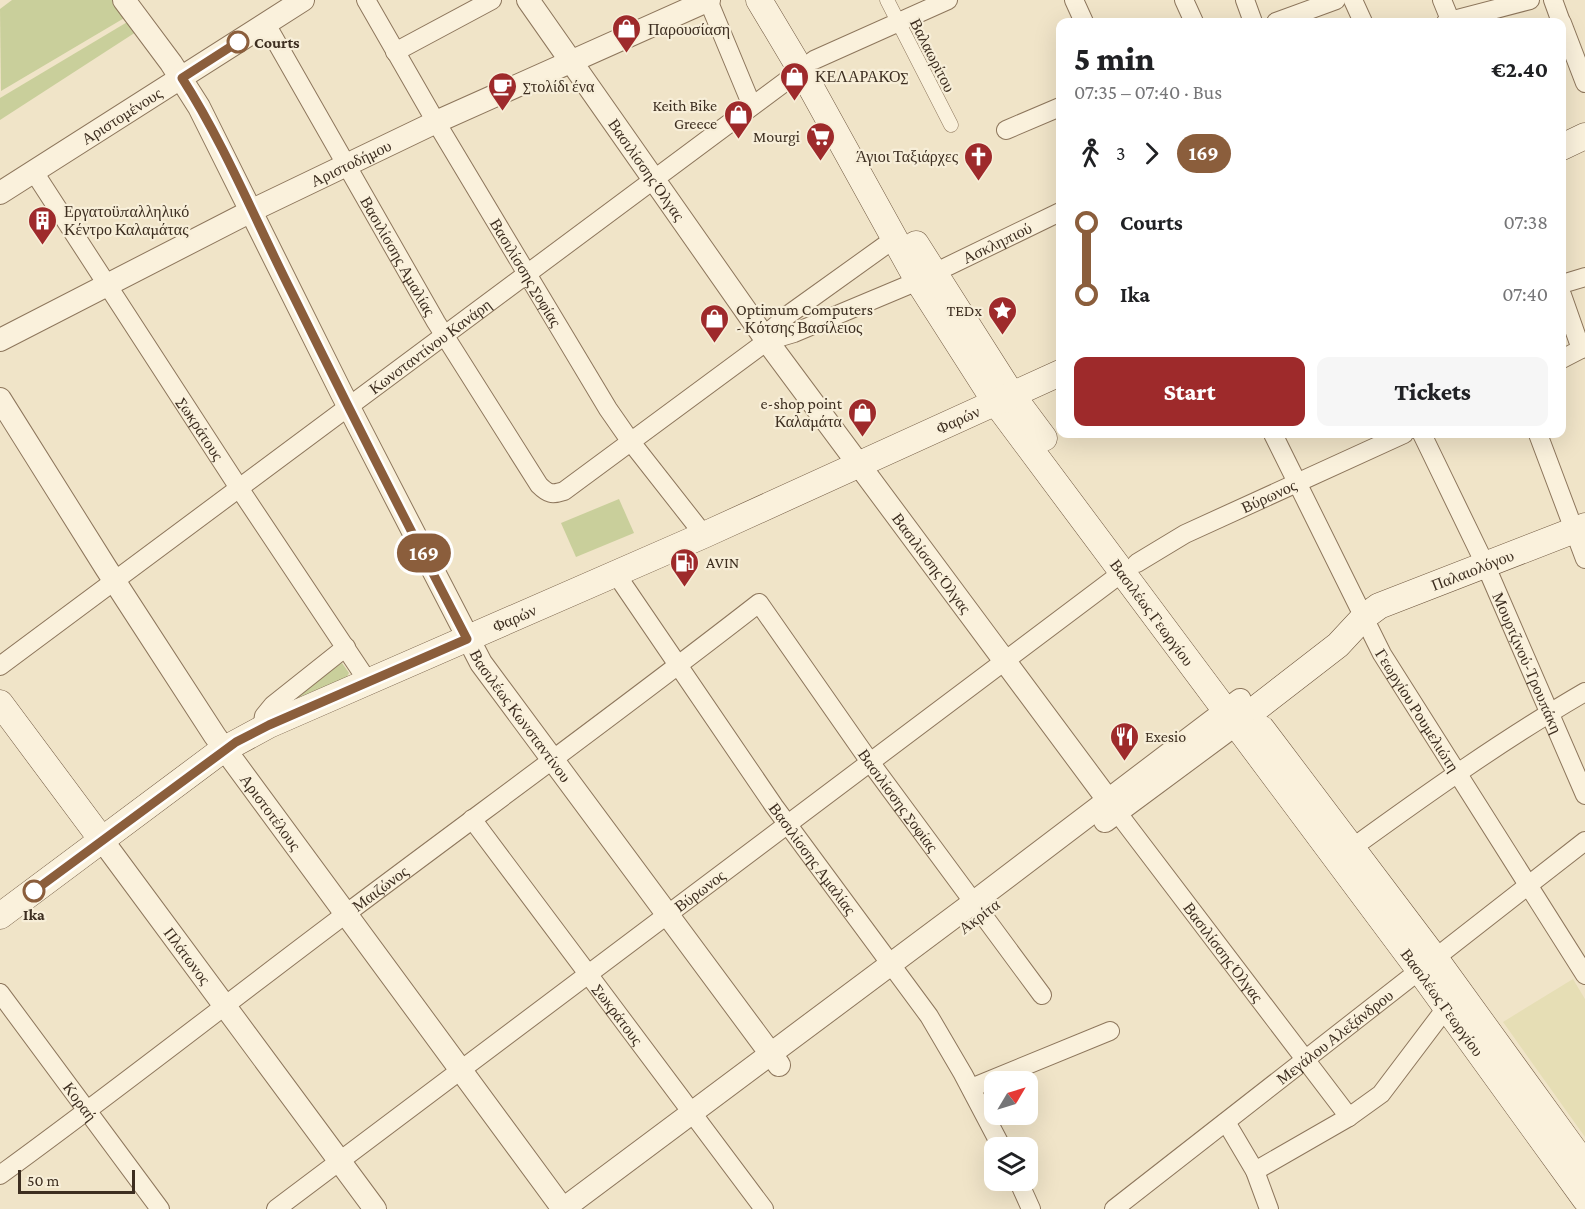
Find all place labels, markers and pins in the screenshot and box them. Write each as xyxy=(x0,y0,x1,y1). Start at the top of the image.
shop icon: Παρουσίαση xyxy=(611,13,643,55)
place label: Παρουσίαση xyxy=(648,21,730,39)
marker: Courts xyxy=(227,31,249,53)
place label: Courts xyxy=(254,34,300,51)
shop icon: ΚΕΛΑΡΑΚΟΣ xyxy=(778,60,810,102)
place label: ΚΕΛΑΡΑΚΟΣ xyxy=(815,68,908,85)
cafe icon: Στολίδι ένα xyxy=(486,70,518,112)
place label: Στολίδι ένα xyxy=(523,78,595,95)
place label: Keith Bike Greece xyxy=(652,97,717,132)
shop icon: Keith Bike Greece xyxy=(722,98,754,140)
supermarket icon: Mourgi xyxy=(805,120,837,162)
place label: Mourgi xyxy=(753,128,800,146)
church icon: Άγιοι Ταξιάρχες xyxy=(963,140,995,182)
place label: Άγιοι Ταξιάρχες xyxy=(856,148,959,166)
place label: Εργατοϋπαλληλικό Κέντρο Καλαμάτας xyxy=(64,203,189,239)
building icon: Εργατοϋπαλληλικό Κέντρο Καλαμάτας xyxy=(27,204,59,246)
place icon: TEDx xyxy=(987,294,1019,336)
place label: Optimum Computers - Κότσης Βασίλειος xyxy=(736,301,873,337)
shop icon: Optimum Computers - Κότσης Βασίλειος xyxy=(699,302,731,344)
place label: TEDx xyxy=(946,302,982,319)
place label: e-shop point Καλαμάτα xyxy=(760,395,843,431)
shop icon: e-shop point Καλαμάτα xyxy=(847,396,879,438)
fuel station icon: AVIN xyxy=(669,546,701,588)
place label: AVIN xyxy=(706,554,739,571)
restaurant icon: Exesio xyxy=(1108,720,1140,762)
place label: Exesio xyxy=(1145,728,1186,745)
marker: Ika xyxy=(23,880,45,902)
place label: Ika xyxy=(23,906,45,923)

